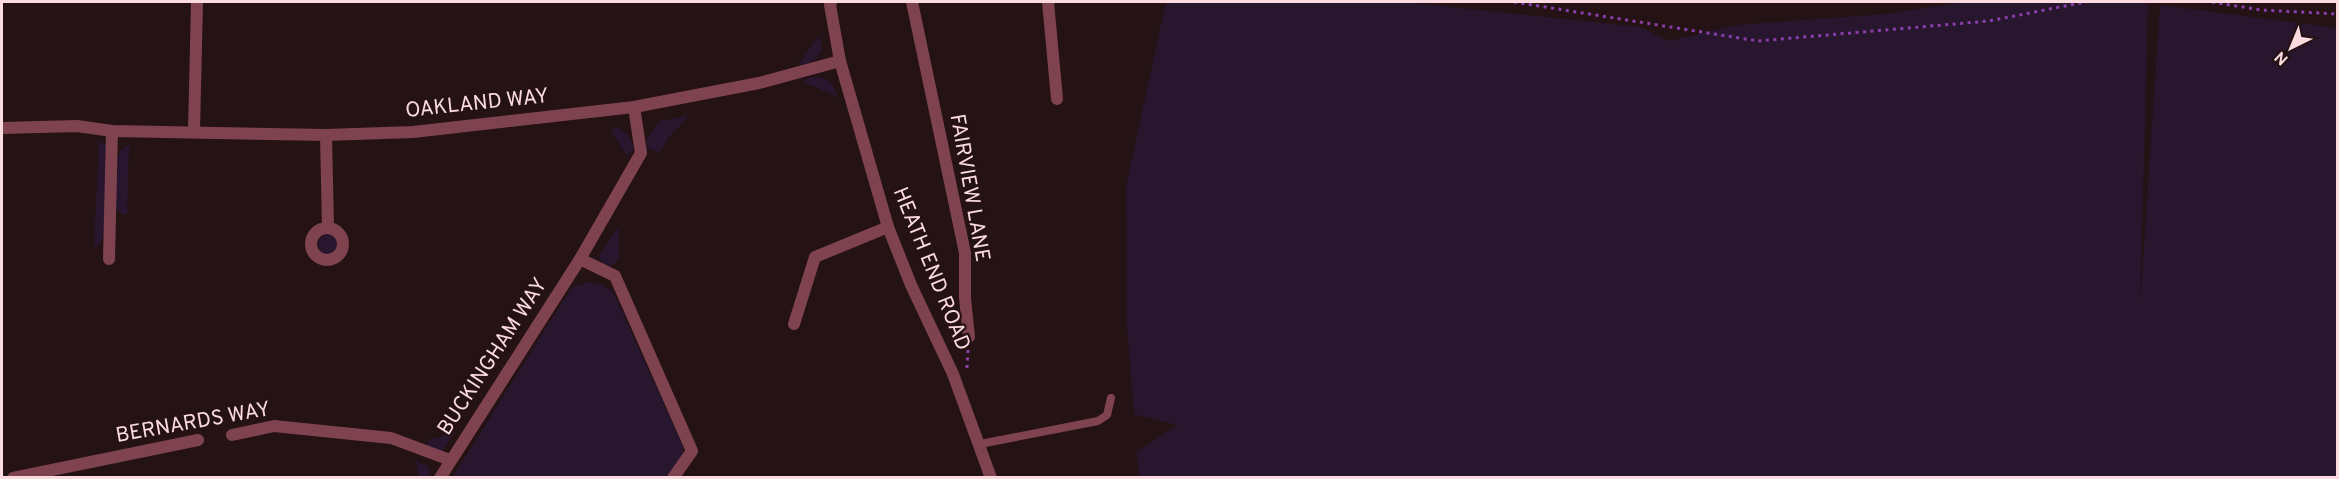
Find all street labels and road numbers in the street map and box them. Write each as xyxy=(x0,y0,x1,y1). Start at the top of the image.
street label: OAKLAND WAY xyxy=(404,83,550,125)
street label: FAIRVIEW LANE xyxy=(943,112,995,264)
street label: HEATH END ROAD xyxy=(886,183,976,355)
street label: BUCKINGHAM WAY xyxy=(432,273,554,441)
street label: BERNARDS WAY xyxy=(114,396,272,450)

